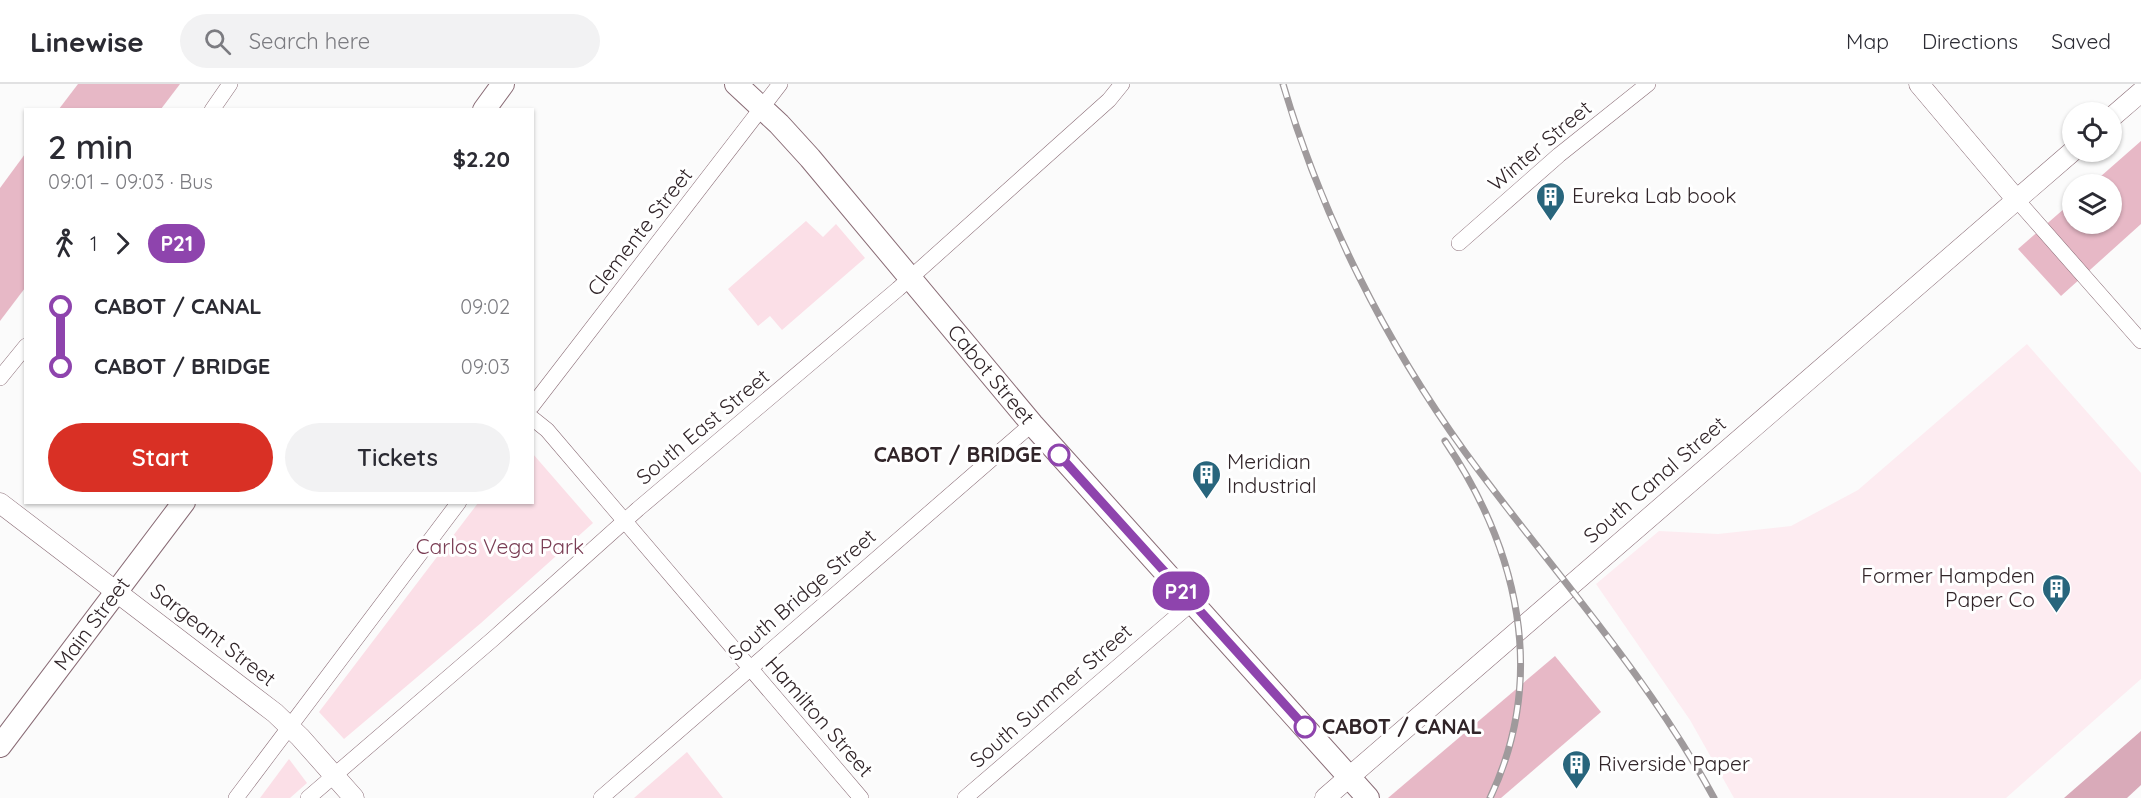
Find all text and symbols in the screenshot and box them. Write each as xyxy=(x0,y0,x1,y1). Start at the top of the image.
search box xyxy=(180,14,600,68)
text: Linewise xyxy=(30,24,144,59)
icon: search xyxy=(201,25,234,58)
text: Search here xyxy=(249,27,370,55)
text: Map xyxy=(1846,28,1889,54)
text: Directions xyxy=(1922,28,2018,54)
text: Saved xyxy=(2051,28,2111,54)
street label: Winter Street xyxy=(1482,94,1596,196)
map controls xyxy=(2062,102,2122,234)
button: locate xyxy=(2062,102,2122,162)
text: 2 min xyxy=(48,126,133,167)
text: $2.20 xyxy=(453,145,510,173)
street label: Clemente Street xyxy=(581,162,697,301)
text: 09:01 – 09:03 · Bus xyxy=(48,169,213,194)
button: layers xyxy=(2062,174,2122,234)
building icon: Eureka Lab book xyxy=(1535,180,1567,222)
place label: Eureka Lab book xyxy=(1572,182,1736,208)
icon: walk xyxy=(48,227,81,260)
icon: forward xyxy=(106,227,139,260)
text: P21 xyxy=(160,230,193,256)
text: 1 xyxy=(90,231,97,256)
text: CABOT / CANAL xyxy=(94,292,262,320)
text: 09:02 xyxy=(460,294,510,319)
street label: Cabot Street xyxy=(943,319,1041,429)
text: CABOT / BRIDGE xyxy=(94,352,270,380)
text: 09:03 xyxy=(461,354,510,379)
street label: South East Street xyxy=(630,363,774,490)
street label: South Canal Street xyxy=(1578,410,1731,548)
button: Start xyxy=(48,423,273,492)
button: Tickets xyxy=(285,423,510,492)
place label: CABOT / BRIDGE xyxy=(874,441,1042,467)
marker: CABOT / BRIDGE xyxy=(1048,444,1070,466)
place label: Meridian Industrial xyxy=(1227,448,1317,498)
building icon: Meridian Industrial xyxy=(1190,458,1222,500)
street label: South Bridge Street xyxy=(722,523,881,666)
park label: Carlos Vega Park xyxy=(416,533,584,559)
place label: Former Hampden Paper Co xyxy=(1861,562,2035,612)
street label: Main Street xyxy=(48,572,135,675)
line badge: P21 xyxy=(1146,572,1216,610)
building icon: Former Hampden Paper Co xyxy=(2040,572,2072,614)
street label: Sargeant Street xyxy=(146,577,282,691)
text: P21 xyxy=(1165,578,1197,604)
street label: South Summer Street xyxy=(964,618,1137,773)
street label: Hamilton Street xyxy=(760,651,879,782)
place label: CABOT / CANAL xyxy=(1322,713,1482,739)
marker: CABOT / CANAL xyxy=(1294,716,1316,738)
building icon: Riverside Paper xyxy=(1561,748,1593,790)
place label: Riverside Paper xyxy=(1598,750,1750,776)

